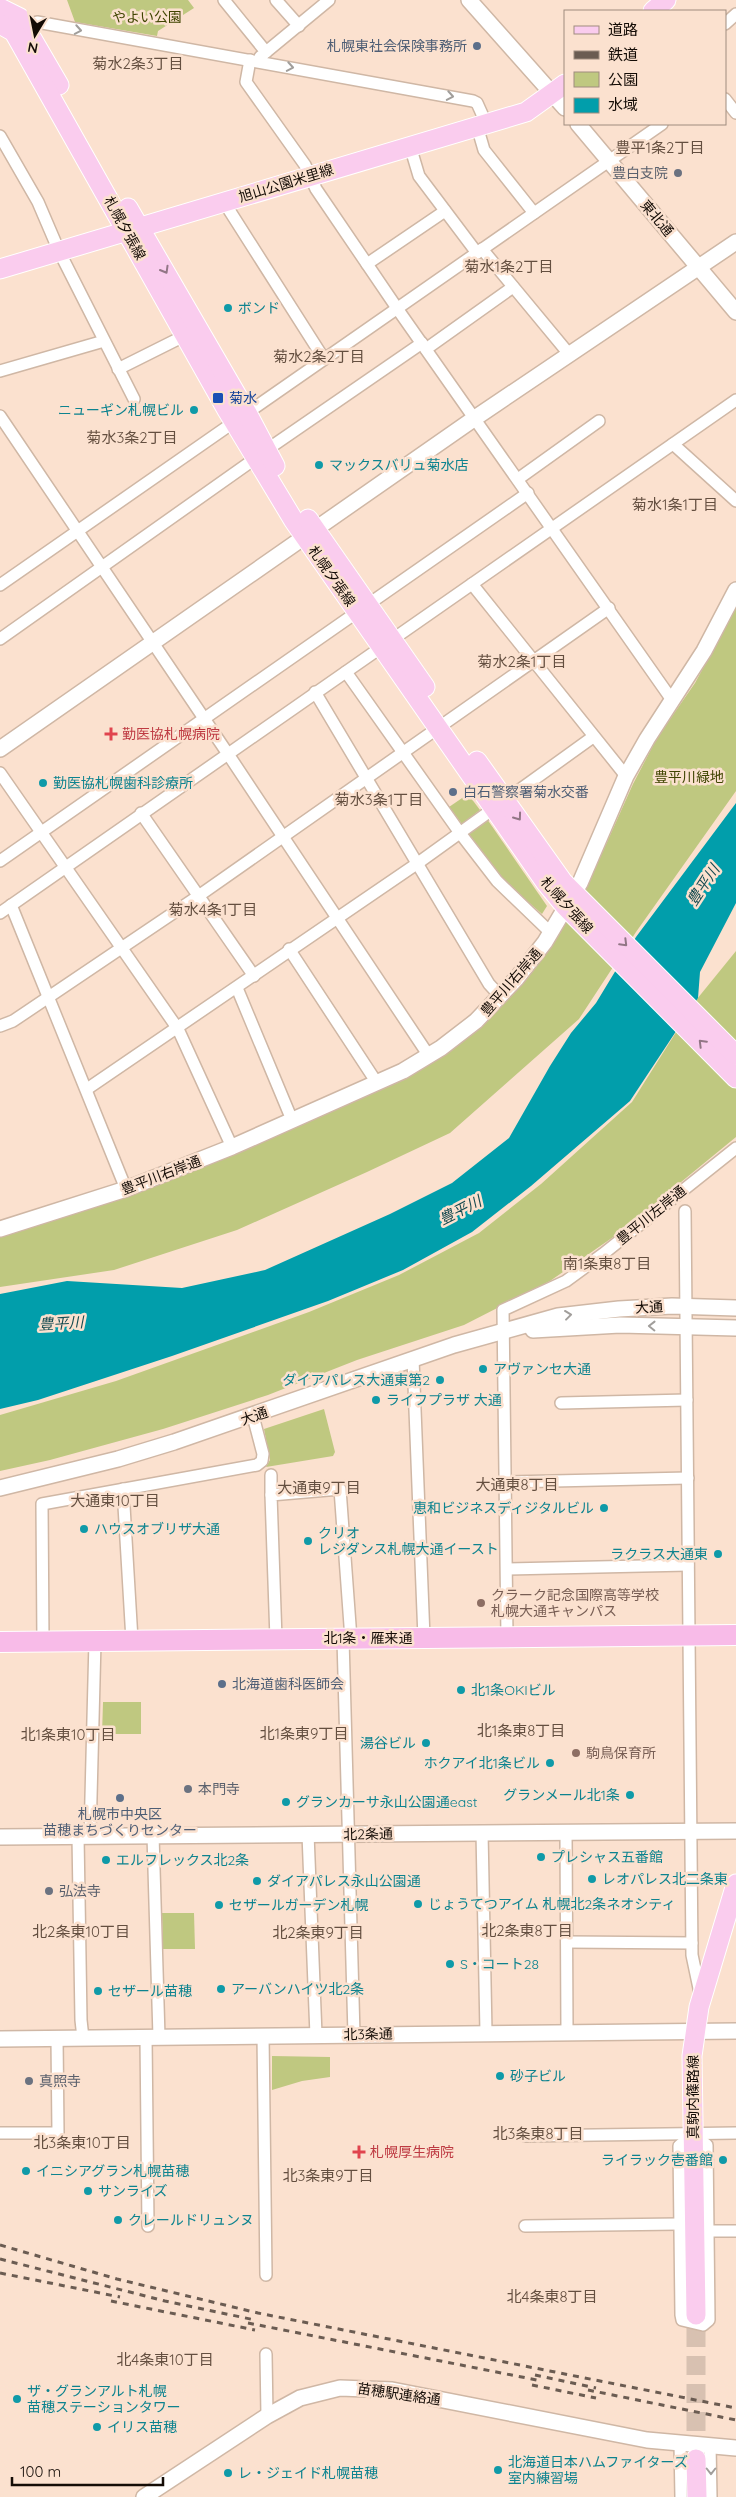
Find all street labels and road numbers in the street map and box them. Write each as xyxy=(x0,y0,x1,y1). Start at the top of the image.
street label: 旭山公園米里線 xyxy=(237,160,335,206)
street label: 札幌夕張線 xyxy=(100,193,150,263)
street label: 東北通 xyxy=(637,196,677,240)
street label: 札幌夕張線 xyxy=(305,542,359,610)
street label: 札幌夕張線 xyxy=(537,873,597,937)
street label: 豊平川右岸通 xyxy=(477,944,545,1020)
street label: 豊平川右岸通 xyxy=(119,1152,203,1198)
street label: 豊平川左岸通 xyxy=(613,1182,689,1248)
street label: 大通 xyxy=(635,1297,663,1317)
street label: 大通 xyxy=(238,1403,270,1429)
street label: 北1条・雁来通 xyxy=(323,1629,413,1647)
street label: 北2条通 xyxy=(343,1825,393,1843)
street label: 北3条通 xyxy=(343,2025,393,2043)
street label: 真駒内篠路線 xyxy=(684,2055,702,2139)
street label: 苗穂駅連絡通 xyxy=(356,2379,442,2409)

